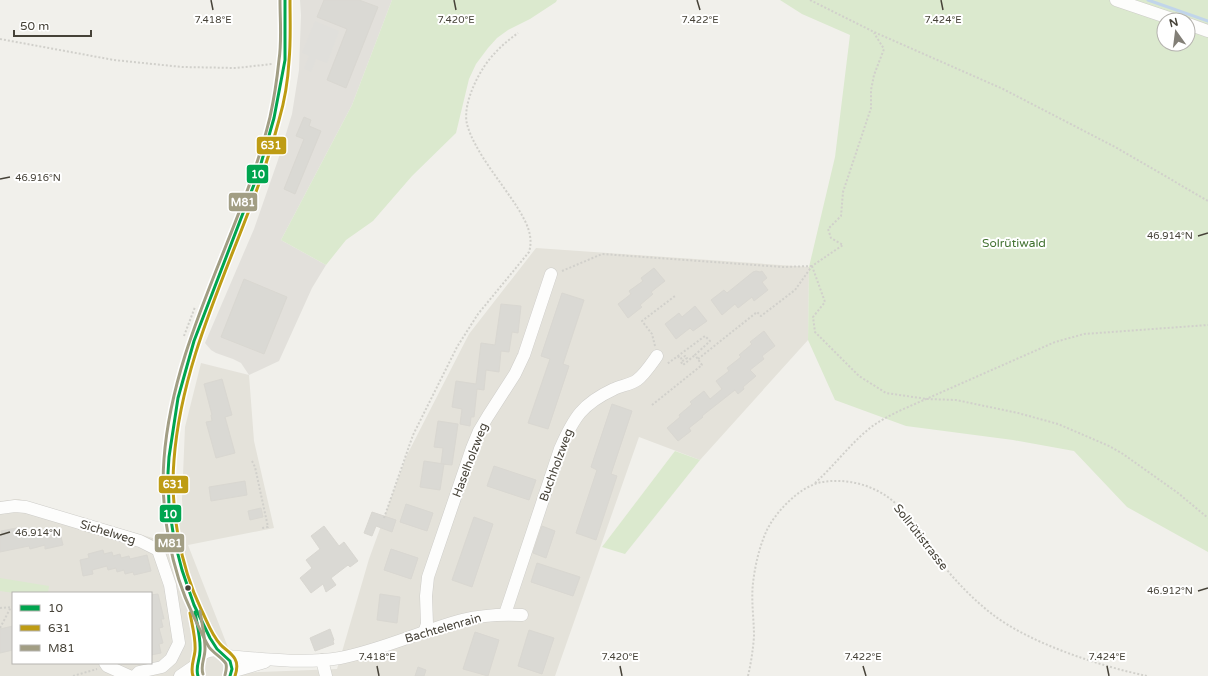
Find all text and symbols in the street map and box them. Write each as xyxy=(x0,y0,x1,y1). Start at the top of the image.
scale bar xyxy=(14,12,91,38)
north arrow xyxy=(1156,12,1196,52)
text: 7.418°E xyxy=(194,14,232,26)
text: 7.420°E xyxy=(437,14,475,26)
text: 7.422°E xyxy=(681,14,719,26)
text: 7.424°E xyxy=(924,14,962,26)
text: N xyxy=(1168,15,1180,30)
text: 50 m xyxy=(20,19,49,33)
line badge: 631 xyxy=(256,136,287,155)
text: 631 xyxy=(261,139,281,152)
line badge: 10 xyxy=(246,164,269,184)
text: 10 xyxy=(251,168,265,181)
text: 46.916°N xyxy=(15,172,61,184)
line badge: M81 xyxy=(228,192,258,212)
text: M81 xyxy=(231,196,255,209)
text: 46.914°N xyxy=(1147,230,1193,242)
park label: Solrütiwald xyxy=(982,236,1046,250)
street label: Haselholzweg xyxy=(449,421,491,499)
street label: Buchholzweg xyxy=(536,427,576,503)
line badge: 631 xyxy=(158,475,189,494)
text: 631 xyxy=(163,478,183,491)
street label: Sollrütistrasse xyxy=(891,501,951,573)
line badge: 10 xyxy=(159,504,182,523)
text: 10 xyxy=(163,508,177,521)
street label: Sichelweg xyxy=(78,517,138,547)
text: 46.914°N xyxy=(15,527,61,539)
line badge: M81 xyxy=(154,533,185,553)
text: M81 xyxy=(158,537,182,550)
unlabelled marker xyxy=(183,583,193,593)
text: 46.912°N xyxy=(1147,585,1193,597)
legend xyxy=(12,592,152,664)
text: 10 xyxy=(48,601,64,615)
street label: Bachtelenrain xyxy=(403,610,483,646)
text: 631 xyxy=(48,621,71,635)
text: M81 xyxy=(48,641,75,655)
text: 7.418°E xyxy=(358,651,396,663)
text: 7.420°E xyxy=(601,651,639,663)
text: 7.422°E xyxy=(844,651,882,663)
text: 7.424°E xyxy=(1088,651,1126,663)

